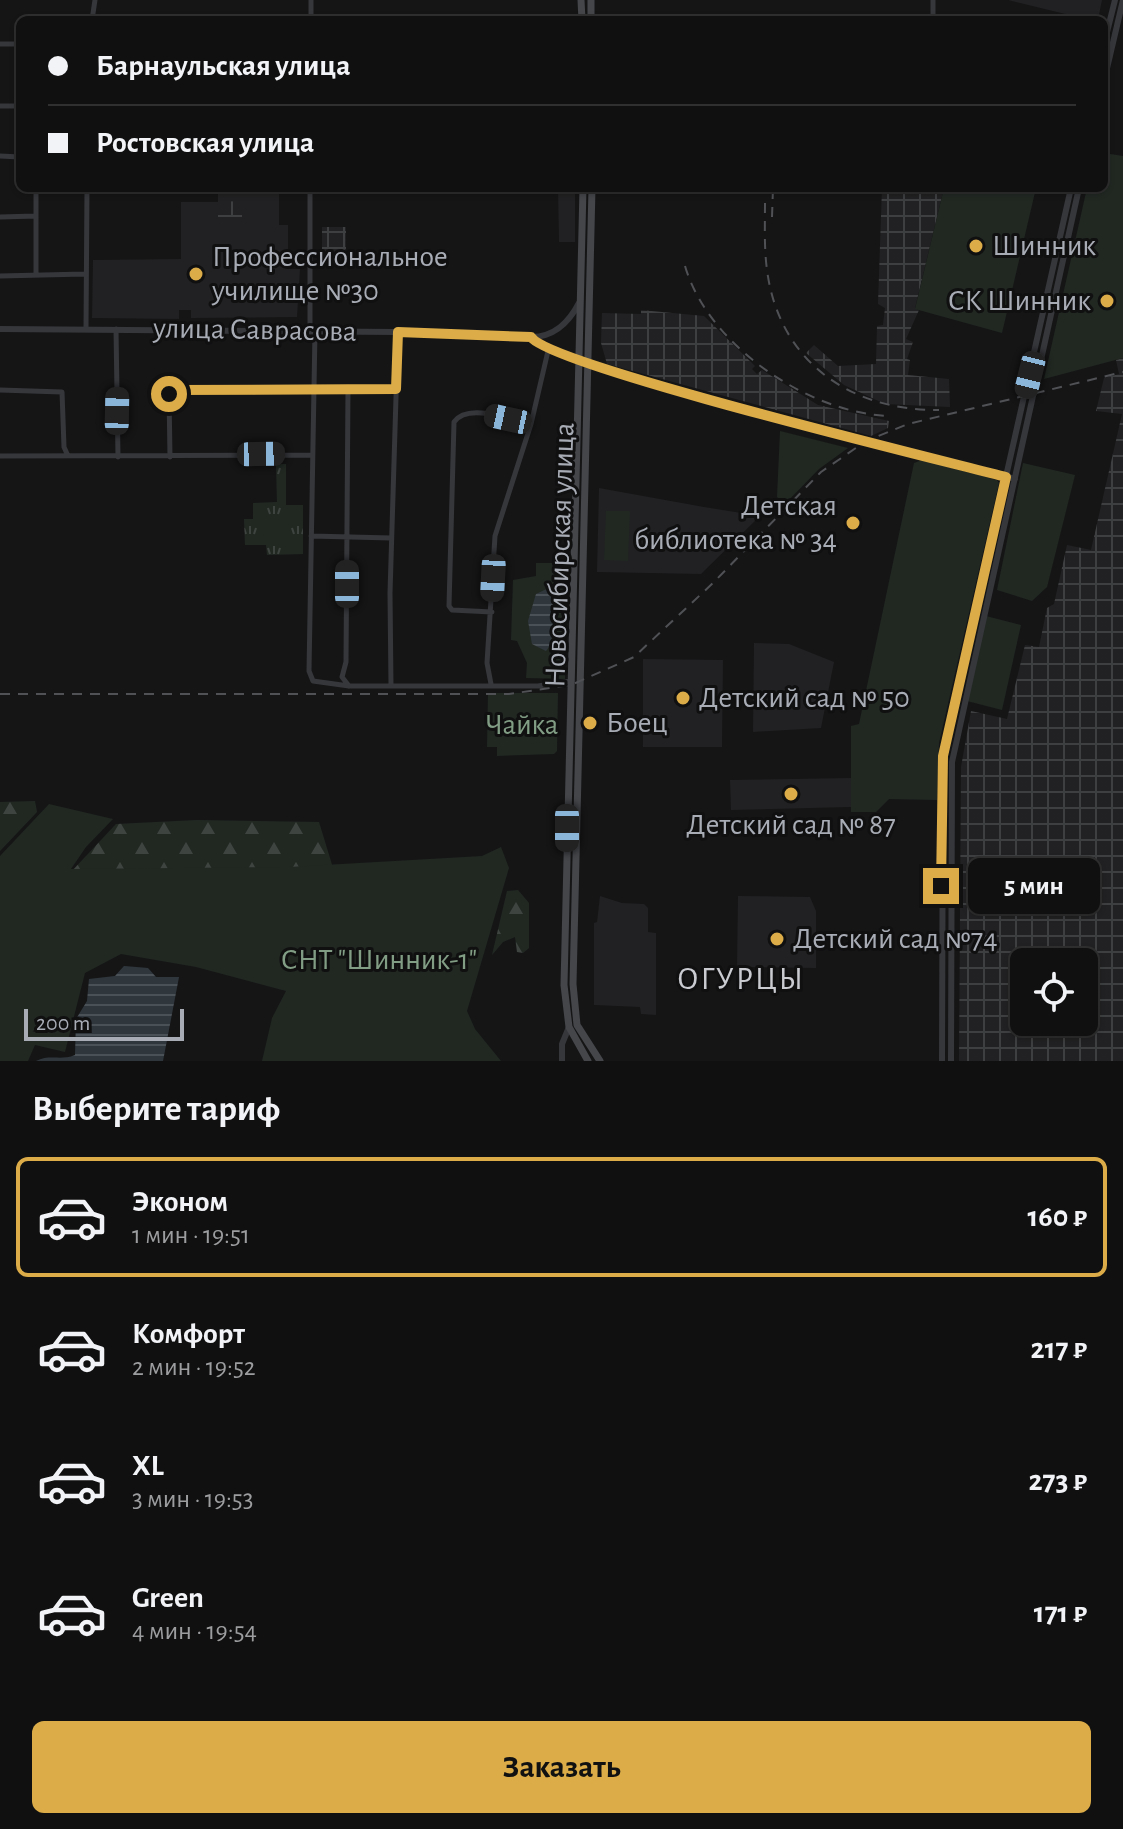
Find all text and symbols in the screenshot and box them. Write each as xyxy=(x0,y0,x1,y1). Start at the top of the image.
text: Барнаульская улица xyxy=(96,51,350,81)
text: Ростовская улица xyxy=(96,128,314,158)
place label: Шинник xyxy=(992,231,1096,261)
marker: Шинник xyxy=(967,237,985,255)
place label: Профессиональное училище №30 xyxy=(211,242,448,306)
marker: Профессиональное училище №30 xyxy=(187,265,205,283)
place label: СК Шинник xyxy=(948,286,1091,316)
marker: СК Шинник xyxy=(1098,292,1116,310)
street label: улица Саврасова xyxy=(152,313,357,347)
car xyxy=(1013,349,1047,401)
route start xyxy=(151,376,187,412)
car xyxy=(105,387,129,435)
car xyxy=(482,402,534,436)
street label: Новосибирская улица xyxy=(540,422,580,688)
car xyxy=(237,442,285,466)
place label: Детская библиотека № 34 xyxy=(634,491,837,555)
marker: Детская библиотека № 34 xyxy=(844,514,862,532)
car xyxy=(480,553,506,603)
car xyxy=(335,560,359,608)
place label: Детский сад № 50 xyxy=(699,683,910,713)
marker: Детский сад № 50 xyxy=(674,689,692,707)
place label: Боец xyxy=(606,708,668,738)
park label: Чайка xyxy=(486,710,558,740)
marker: Боец xyxy=(581,714,599,732)
marker: Детский сад № 87 xyxy=(782,785,800,803)
car xyxy=(555,804,579,852)
place label: Детский сад № 87 xyxy=(686,810,896,840)
callout: 5 мин xyxy=(969,858,1101,914)
route end xyxy=(923,868,959,904)
text: 5 мин xyxy=(1004,873,1064,899)
place label: Детский сад №74 xyxy=(793,924,998,954)
marker: Детский сад №74 xyxy=(768,930,786,948)
park label: СНТ "Шинник-1" xyxy=(281,945,477,975)
map controls xyxy=(1010,948,1098,1036)
button: locate xyxy=(1010,948,1098,1036)
district label: ОГУРЦЫ xyxy=(677,963,805,995)
scale bar xyxy=(24,1005,184,1041)
text: 200 m xyxy=(36,1012,90,1034)
text: Выберите тариф xyxy=(32,1091,280,1127)
icon: car xyxy=(36,1181,108,1253)
text: Эконом xyxy=(132,1187,228,1217)
text: 160 ₽ xyxy=(1028,1202,1087,1232)
text: 1 мин · 19:51 xyxy=(132,1222,250,1248)
icon: car xyxy=(36,1313,108,1385)
text: Комфорт xyxy=(132,1319,245,1349)
text: 217 ₽ xyxy=(1031,1334,1087,1364)
text: 2 мин · 19:52 xyxy=(132,1354,256,1380)
icon: car xyxy=(36,1445,108,1517)
text: XL xyxy=(132,1451,164,1481)
text: 273 ₽ xyxy=(1028,1466,1087,1496)
text: 3 мин · 19:53 xyxy=(132,1486,253,1512)
icon: car xyxy=(36,1577,108,1649)
text: Green xyxy=(132,1583,204,1613)
text: 171 ₽ xyxy=(1034,1598,1087,1628)
text: 4 мин · 19:54 xyxy=(132,1618,257,1644)
button: Заказать xyxy=(32,1721,1091,1813)

